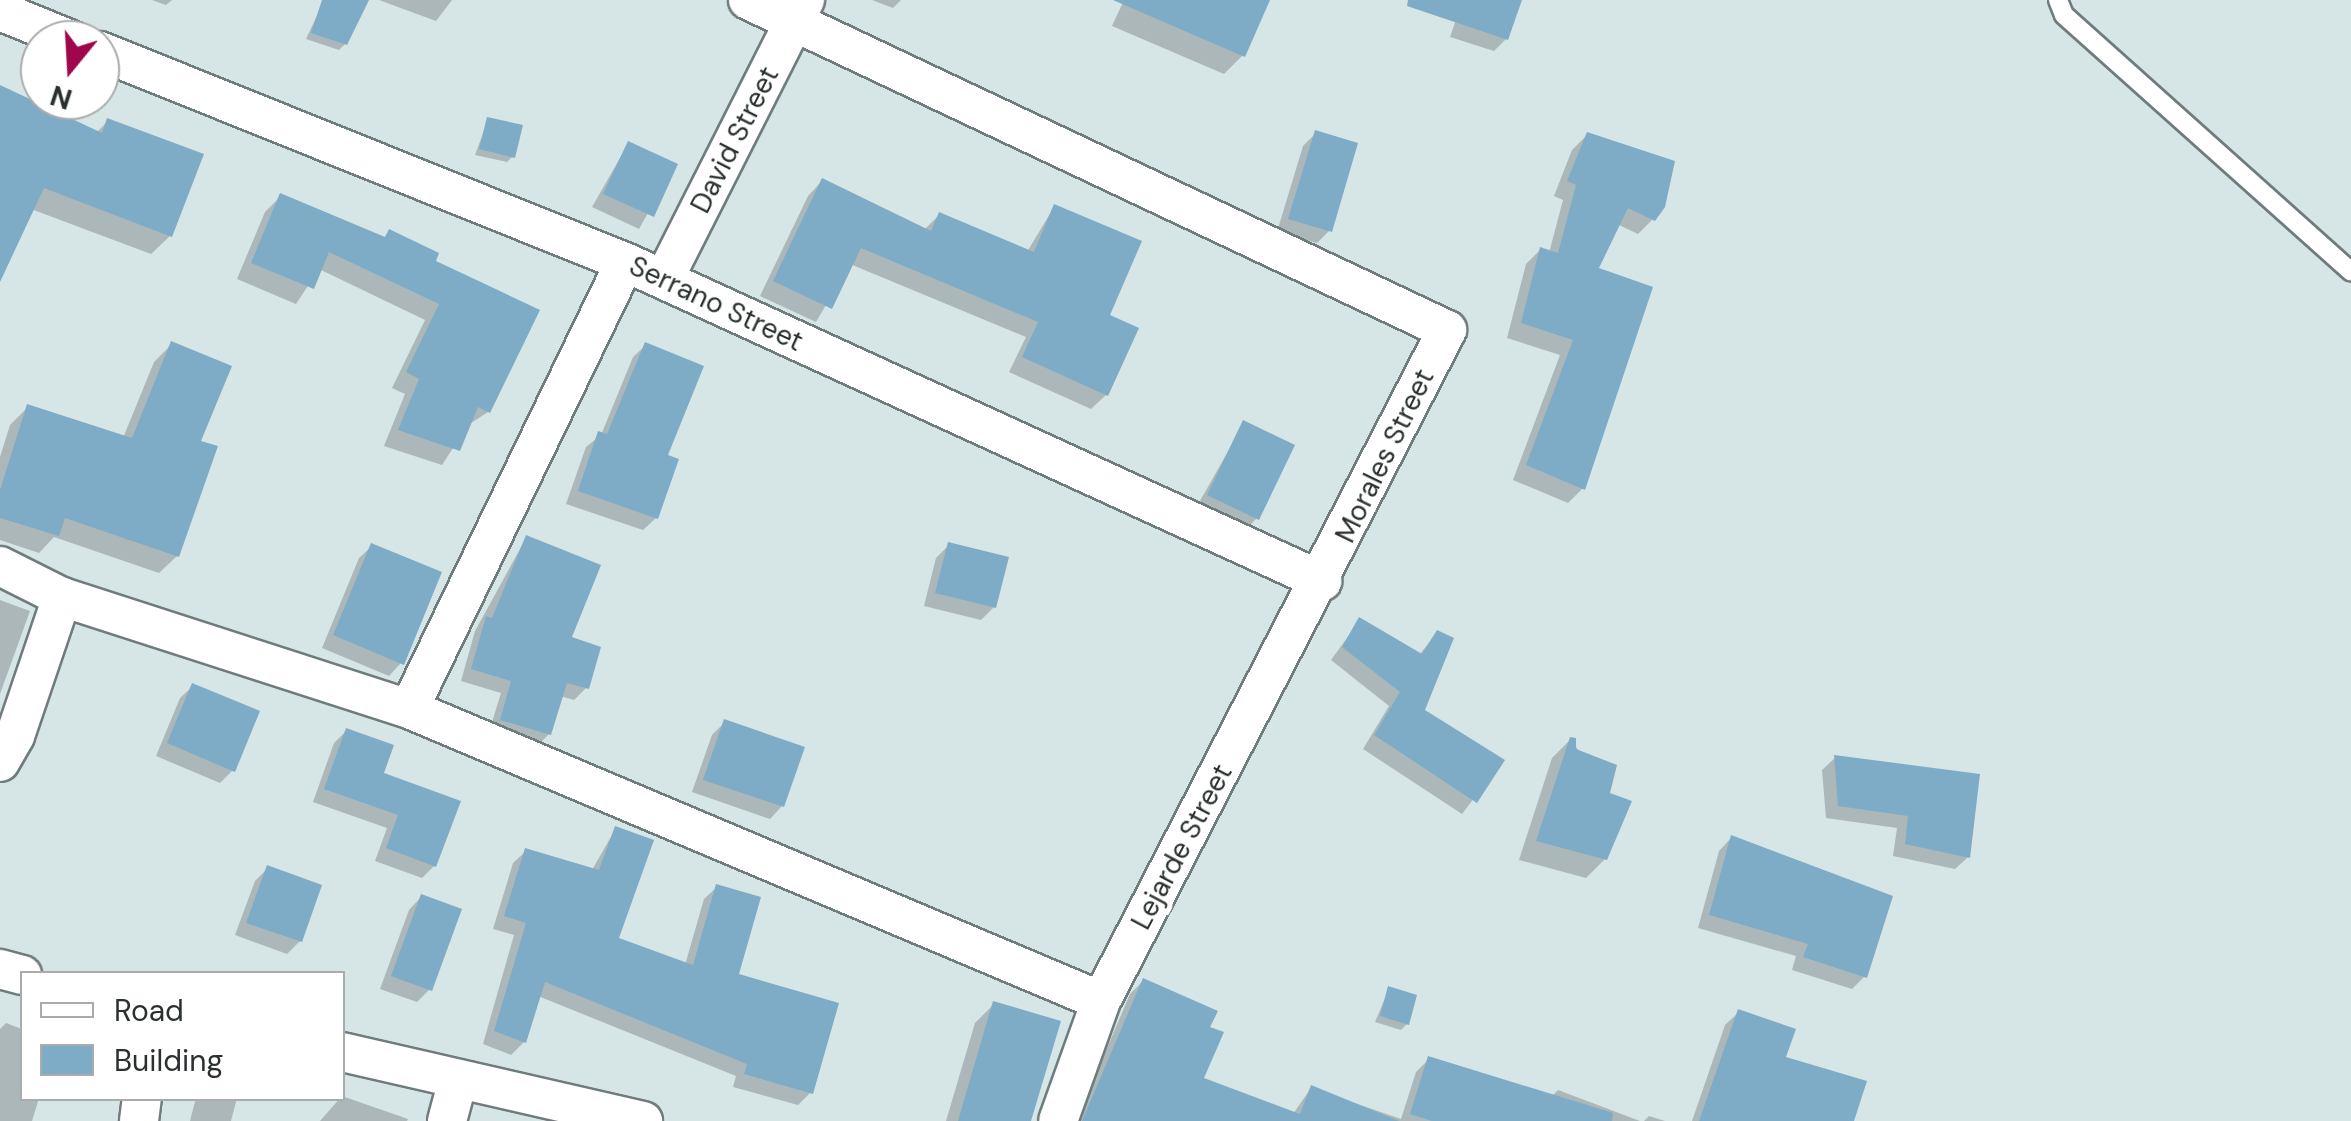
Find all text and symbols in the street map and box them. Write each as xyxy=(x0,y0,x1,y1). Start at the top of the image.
north arrow xyxy=(20,20,120,120)
street label: David Street xyxy=(684,61,786,219)
text: N xyxy=(46,76,77,118)
street label: Serrano Street xyxy=(624,249,808,359)
street label: Morales Street xyxy=(1329,364,1441,548)
street label: Lejarde Street xyxy=(1124,759,1240,935)
legend xyxy=(20,971,345,1101)
text: Road xyxy=(114,991,184,1030)
text: Building xyxy=(114,1041,223,1080)

